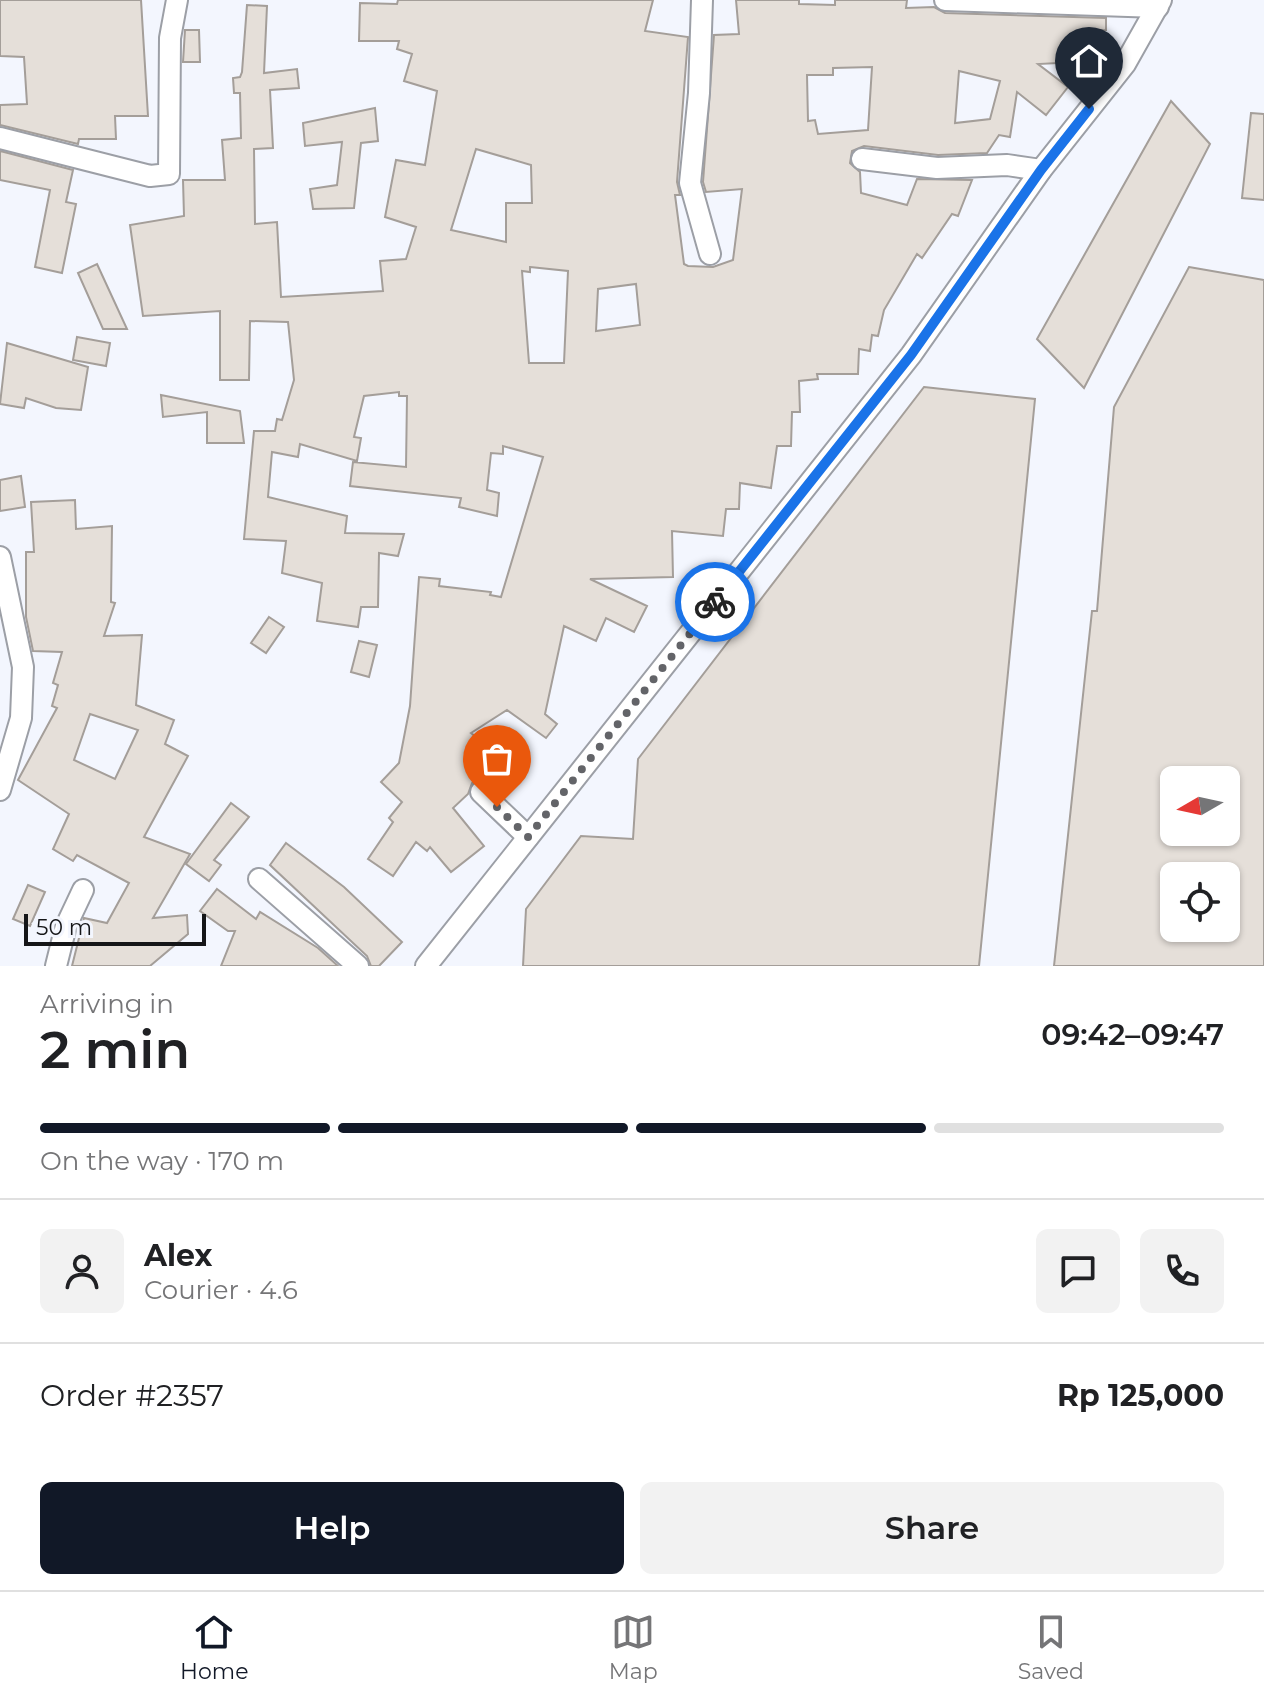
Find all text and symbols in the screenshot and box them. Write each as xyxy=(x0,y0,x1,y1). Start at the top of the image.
pin xyxy=(1055,27,1123,109)
icon: home xyxy=(1067,39,1111,83)
courier xyxy=(675,562,755,642)
icon: bike xyxy=(693,580,737,624)
pin xyxy=(463,725,531,807)
icon: bag xyxy=(475,737,519,781)
north arrow xyxy=(1160,766,1240,846)
map controls xyxy=(1160,766,1240,942)
button: locate xyxy=(1160,862,1240,942)
scale bar xyxy=(24,910,206,946)
text: 50 m xyxy=(36,914,92,941)
text: Arriving in xyxy=(40,988,174,1020)
text: 09:42–09:47 xyxy=(1041,1016,1224,1053)
text: 2 min xyxy=(40,1018,190,1081)
text: On the way · 170 m xyxy=(40,1145,284,1177)
button: person xyxy=(40,1229,124,1313)
button: chat xyxy=(1036,1229,1120,1313)
button: phone xyxy=(1140,1229,1224,1313)
text: Alex xyxy=(144,1237,212,1274)
text: Courier · 4.6 xyxy=(144,1274,298,1306)
text: Order #2357 xyxy=(40,1377,224,1414)
text: Rp 125,000 xyxy=(1057,1377,1224,1414)
button: Help xyxy=(40,1482,624,1574)
button: Share xyxy=(640,1482,1224,1574)
tab: Home xyxy=(180,1610,248,1685)
tab: Map xyxy=(609,1610,658,1685)
tab: Saved xyxy=(1018,1610,1084,1685)

